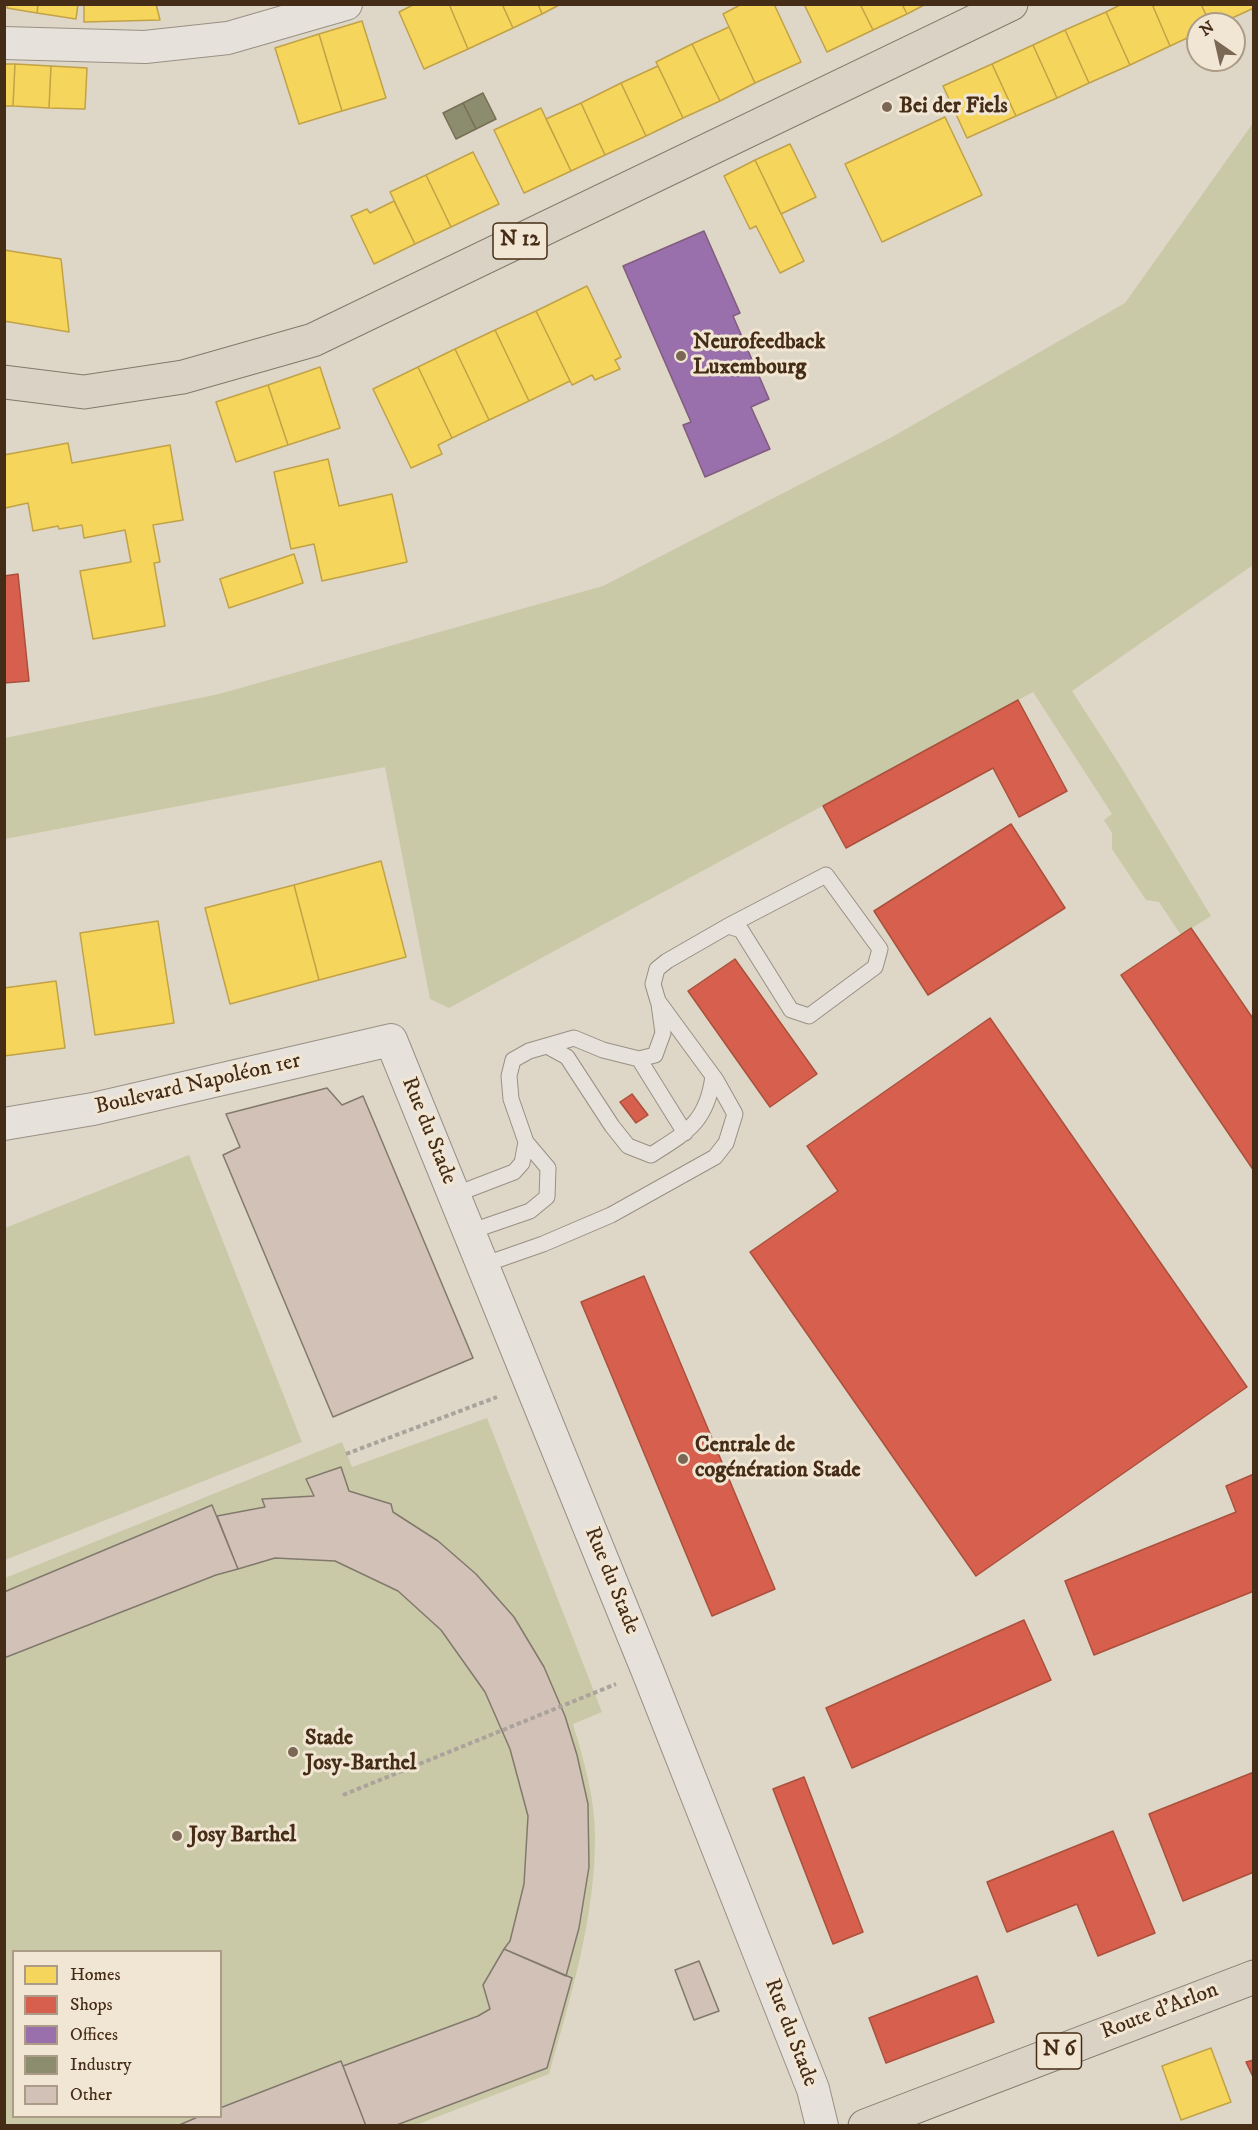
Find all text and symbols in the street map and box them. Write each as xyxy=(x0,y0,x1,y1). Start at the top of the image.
north arrow xyxy=(1186,12,1246,72)
text: N xyxy=(1196,17,1218,41)
place label: Bei der Fiels xyxy=(899,94,1008,120)
marker: Bei der Fiels xyxy=(880,100,894,114)
road number: N 12 xyxy=(493,223,547,259)
place label: Neurofeedback Luxembourg xyxy=(693,330,825,382)
marker: Neurofeedback Luxembourg xyxy=(674,349,688,363)
street label: Boulevard Napoléon 1er xyxy=(93,1048,303,1122)
street label: Rue du Stade xyxy=(395,1073,461,1189)
place label: Centrale de cogénération Stade xyxy=(695,1433,861,1484)
marker: Centrale de cogénération Stade xyxy=(676,1452,690,1466)
street label: Rue du Stade xyxy=(578,1523,644,1639)
place label: Stade Josy-Barthel xyxy=(305,1726,416,1778)
marker: Stade Josy-Barthel xyxy=(286,1745,300,1759)
place label: Josy Barthel xyxy=(189,1823,296,1849)
marker: Josy Barthel xyxy=(170,1829,184,1843)
legend xyxy=(12,1950,222,2118)
text: Homes xyxy=(70,1964,121,1986)
street label: Rue du Stade xyxy=(757,1975,823,2091)
street label: Route d'Arlon xyxy=(1098,1978,1222,2046)
text: Shops xyxy=(70,1994,113,2016)
text: Offices xyxy=(70,2024,118,2046)
road number: N 6 xyxy=(1036,2033,1082,2069)
text: Industry xyxy=(70,2054,131,2076)
text: Other xyxy=(70,2084,112,2106)

